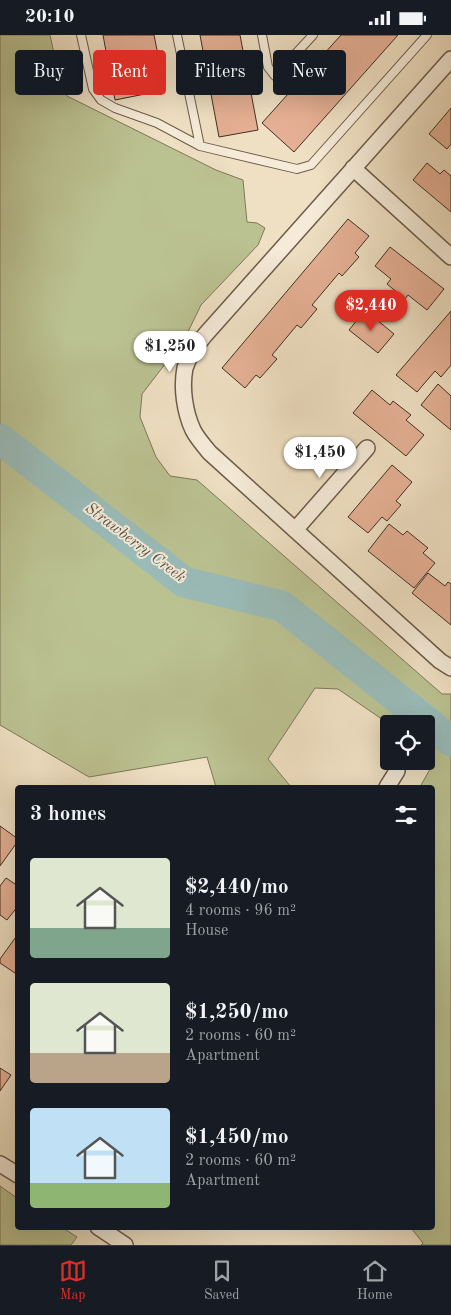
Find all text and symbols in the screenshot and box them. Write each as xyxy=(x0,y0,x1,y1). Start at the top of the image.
text: 20:10 xyxy=(25,8,74,27)
chip: Buy xyxy=(15,50,83,95)
chip: Rent xyxy=(93,50,166,95)
chip: Filters xyxy=(176,50,263,95)
chip: New xyxy=(273,50,346,95)
pin: $2,440 xyxy=(330,289,412,332)
text: $2,440 xyxy=(346,298,396,314)
pin: $1,250 xyxy=(129,331,211,373)
text: $1,250 xyxy=(145,339,195,355)
pin: $1,450 xyxy=(279,437,361,479)
text: $1,450 xyxy=(295,445,345,461)
water label: Strawberry Creek xyxy=(82,500,188,586)
map controls xyxy=(380,715,435,770)
button: locate xyxy=(380,715,435,770)
icon: filters xyxy=(392,801,420,829)
text: 3 homes xyxy=(30,804,106,825)
text: $2,440/mo xyxy=(185,877,289,898)
icon: home xyxy=(70,878,130,938)
text: 4 rooms · 96 m² xyxy=(185,903,296,919)
text: House xyxy=(185,923,228,939)
text: $1,250/mo xyxy=(185,1002,289,1023)
icon: home xyxy=(70,1003,130,1063)
text: 2 rooms · 60 m² xyxy=(185,1028,296,1044)
text: Apartment xyxy=(185,1048,260,1064)
text: $1,450/mo xyxy=(185,1127,289,1148)
icon: home xyxy=(70,1128,130,1188)
text: 2 rooms · 60 m² xyxy=(185,1153,296,1169)
text: Apartment xyxy=(185,1173,260,1189)
tab: Map xyxy=(59,1257,87,1304)
tab: Saved xyxy=(204,1257,240,1304)
tab: Home xyxy=(357,1257,392,1304)

